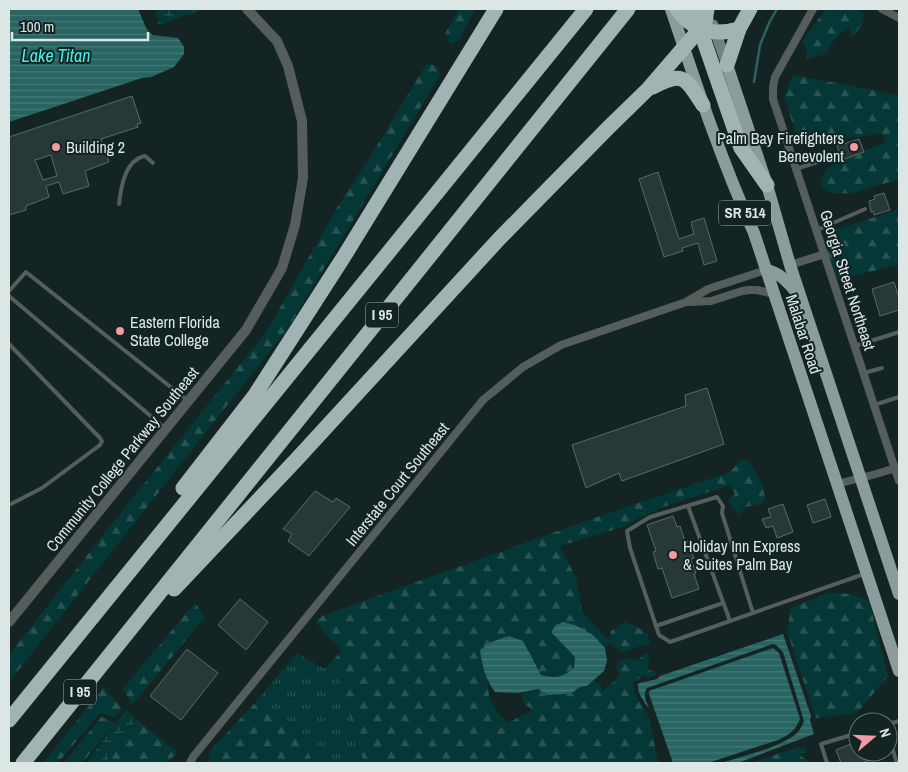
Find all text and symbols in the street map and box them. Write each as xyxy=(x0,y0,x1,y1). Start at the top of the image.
scale bar xyxy=(12,10,149,42)
text: 100 m xyxy=(20,16,54,37)
water label: Lake Titan xyxy=(22,43,90,68)
place label: Palm Bay Firefighters Benevolent xyxy=(717,127,844,167)
place label: Building 2 xyxy=(66,136,125,158)
marker: Building 2 xyxy=(50,141,62,153)
marker: Palm Bay Firefighters Benevolent xyxy=(848,141,860,153)
road number: SR 514 xyxy=(719,200,771,226)
street label: Georgia Street Northeast xyxy=(815,207,881,353)
street label: Malabar Road xyxy=(781,291,827,377)
road number: I 95 xyxy=(366,302,398,328)
place label: Eastern Florida State College xyxy=(130,311,220,351)
marker: Eastern Florida State College xyxy=(114,325,126,337)
street label: Community College Parkway Southeast xyxy=(40,362,204,556)
street label: Interstate Court Southeast xyxy=(340,417,454,550)
place label: Holiday Inn Express & Suites Palm Bay xyxy=(683,535,800,575)
marker: Holiday Inn Express & Suites Palm Bay xyxy=(667,549,679,561)
road number: I 95 xyxy=(64,680,96,704)
north arrow xyxy=(848,712,898,762)
text: N xyxy=(875,726,895,740)

